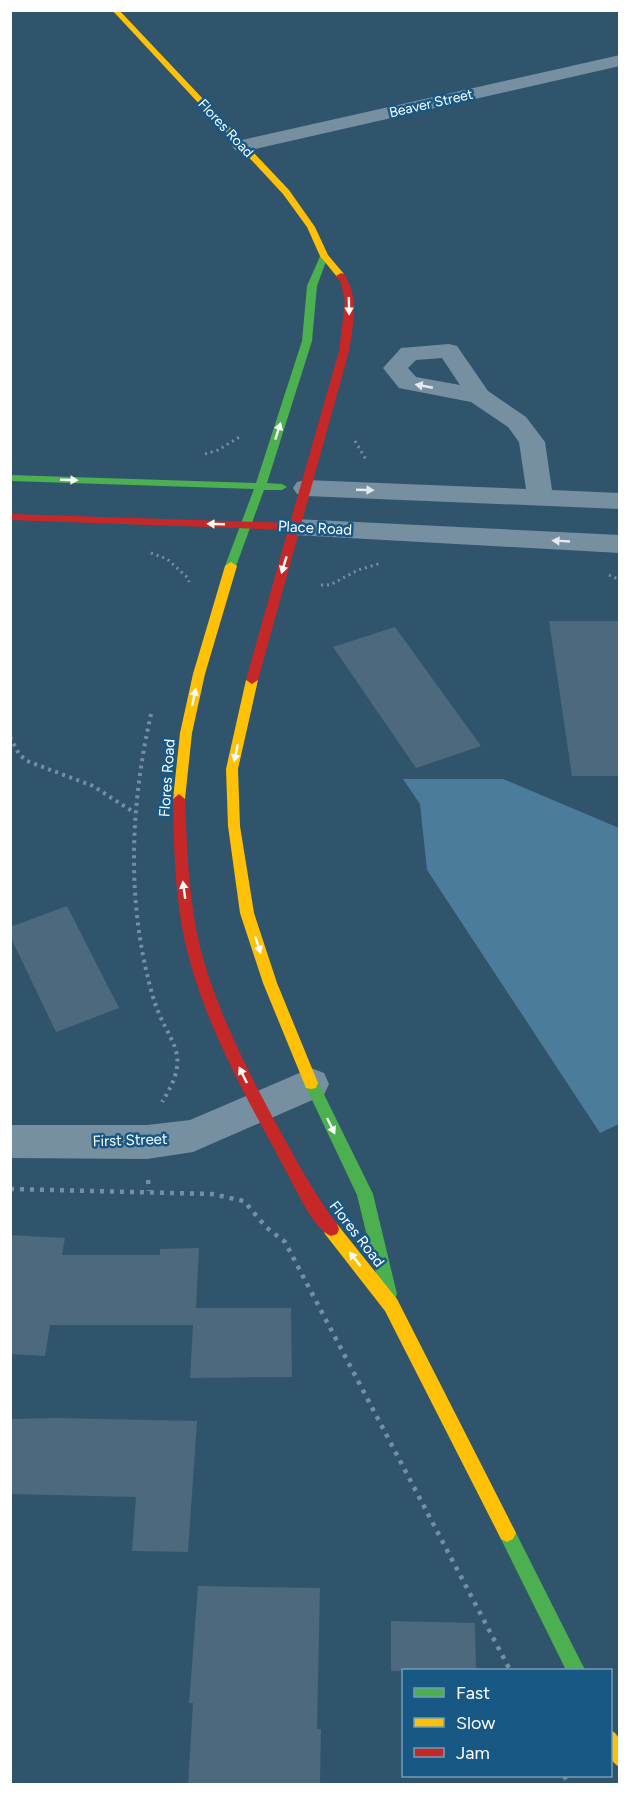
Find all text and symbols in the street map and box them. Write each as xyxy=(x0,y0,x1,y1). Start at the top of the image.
street label: Beaver Street xyxy=(388,86,475,121)
street label: Flores Road xyxy=(194,96,257,161)
one-way arrow xyxy=(344,296,353,315)
one-way arrow xyxy=(414,381,433,390)
one-way arrow xyxy=(274,422,283,440)
one-way arrow xyxy=(59,475,78,484)
one-way arrow xyxy=(355,486,374,495)
street label: Place Road xyxy=(277,517,353,539)
one-way arrow xyxy=(206,519,225,529)
one-way arrow xyxy=(552,536,571,546)
one-way arrow xyxy=(279,556,288,574)
one-way arrow xyxy=(190,687,199,706)
street label: Flores Road xyxy=(155,738,179,818)
one-way arrow xyxy=(231,744,240,763)
one-way arrow xyxy=(180,881,189,900)
one-way arrow xyxy=(253,936,263,954)
one-way arrow xyxy=(239,1066,248,1083)
one-way arrow xyxy=(327,1117,336,1134)
street label: First Street xyxy=(92,1130,168,1150)
street label: Flores Road xyxy=(326,1197,388,1271)
one-way arrow xyxy=(350,1251,362,1266)
legend xyxy=(402,1669,612,1777)
text: Fast xyxy=(456,1682,490,1704)
text: Slow xyxy=(456,1712,495,1734)
text: Jam xyxy=(456,1742,490,1764)

